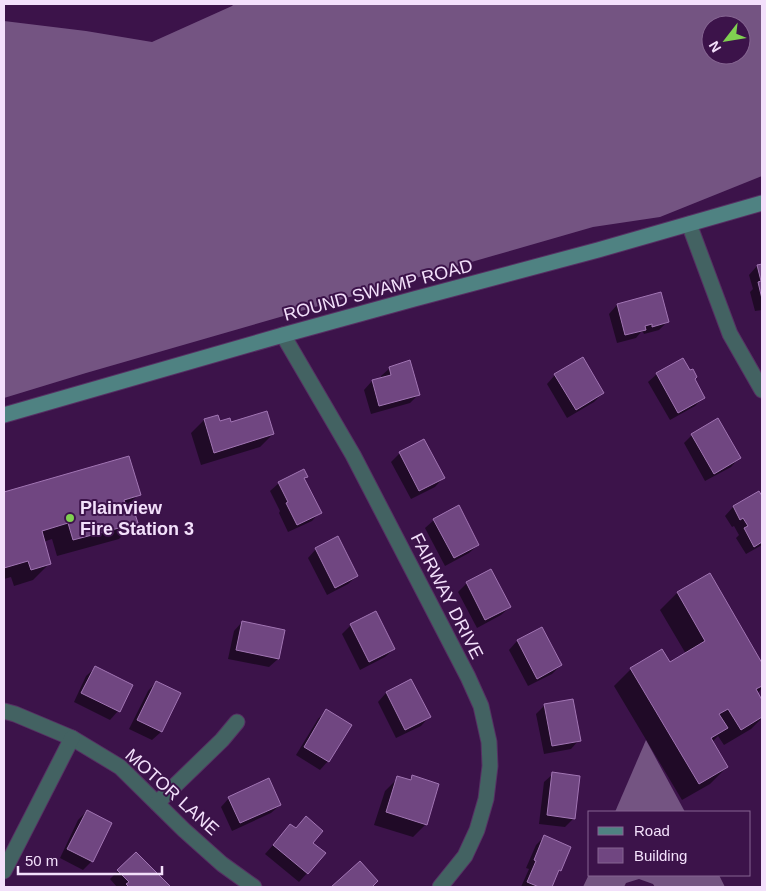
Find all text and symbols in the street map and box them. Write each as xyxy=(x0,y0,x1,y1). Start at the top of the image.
north arrow xyxy=(701,15,751,65)
text: N xyxy=(705,38,724,55)
street label: ROUND SWAMP ROAD xyxy=(281,255,475,325)
place label: Plainview Fire Station 3 xyxy=(80,498,194,539)
marker: Plainview Fire Station 3 xyxy=(64,512,76,524)
street label: FAIRWAY DRIVE xyxy=(407,530,487,662)
street label: MOTOR LANE xyxy=(121,745,223,839)
legend xyxy=(588,811,751,876)
text: Road xyxy=(634,822,670,839)
scale bar xyxy=(18,844,161,876)
text: Building xyxy=(634,847,687,864)
text: 50 m xyxy=(25,852,58,869)

